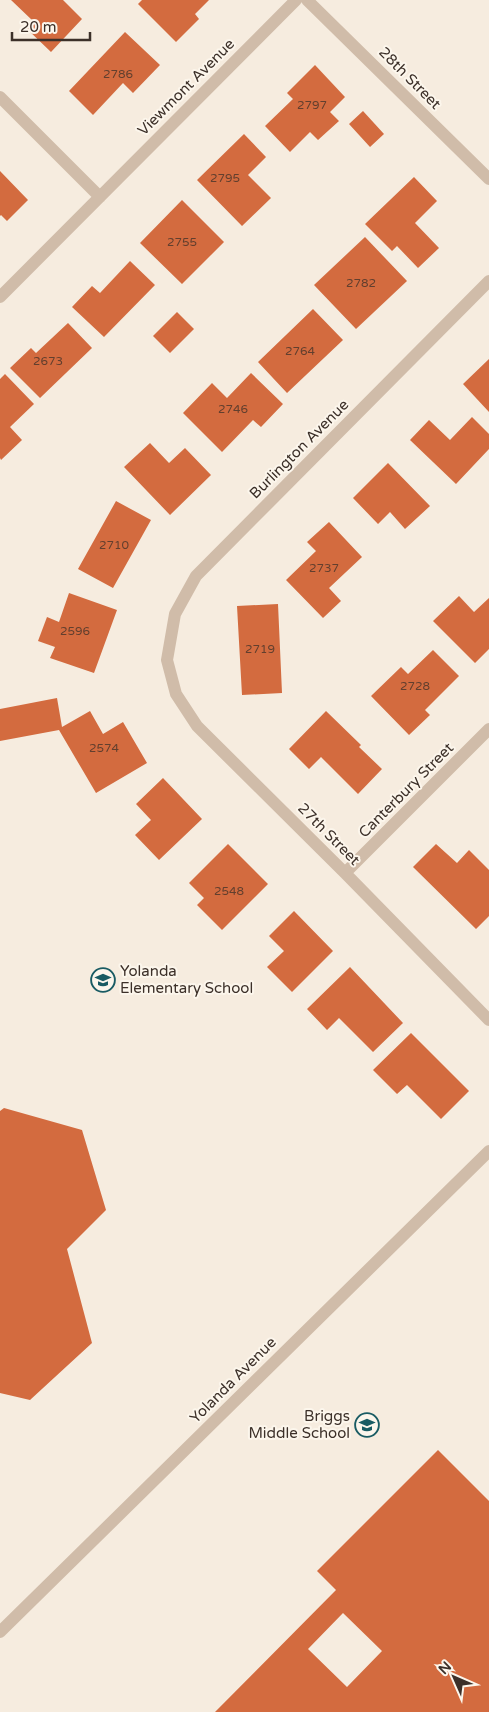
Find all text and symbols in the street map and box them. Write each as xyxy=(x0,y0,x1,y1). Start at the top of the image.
scale bar xyxy=(12,10,90,42)
text: 20 m xyxy=(20,18,57,36)
street label: Viewmont Avenue xyxy=(134,35,238,139)
street label: 28th Street xyxy=(375,43,445,113)
house number: 2786 xyxy=(103,67,133,81)
house number: 2797 xyxy=(297,98,327,112)
house number: 2795 xyxy=(210,171,240,185)
house number: 2755 xyxy=(167,235,197,249)
house number: 2782 xyxy=(346,276,376,290)
house number: 2764 xyxy=(285,344,316,358)
house number: 2673 xyxy=(33,354,63,368)
street label: Burlington Avenue xyxy=(246,396,352,502)
house number: 2746 xyxy=(218,402,248,416)
house number: 2710 xyxy=(99,538,130,552)
house number: 2737 xyxy=(309,561,339,575)
house number: 2596 xyxy=(60,624,90,638)
house number: 2719 xyxy=(245,642,275,656)
house number: 2728 xyxy=(400,679,430,693)
street label: Canterbury Street xyxy=(355,739,457,841)
house number: 2574 xyxy=(89,741,120,755)
street label: 27th Street xyxy=(294,799,364,869)
house number: 2548 xyxy=(214,884,244,898)
place label: Yolanda Elementary School xyxy=(120,962,253,997)
school or university icon: Yolanda Elementary School xyxy=(90,967,116,993)
street label: Yolanda Avenue xyxy=(186,1333,280,1427)
place label: Briggs Middle School xyxy=(249,1407,350,1442)
school or university icon: Briggs Middle School xyxy=(354,1412,380,1438)
north arrow xyxy=(429,1652,479,1702)
text: N xyxy=(435,1658,455,1678)

